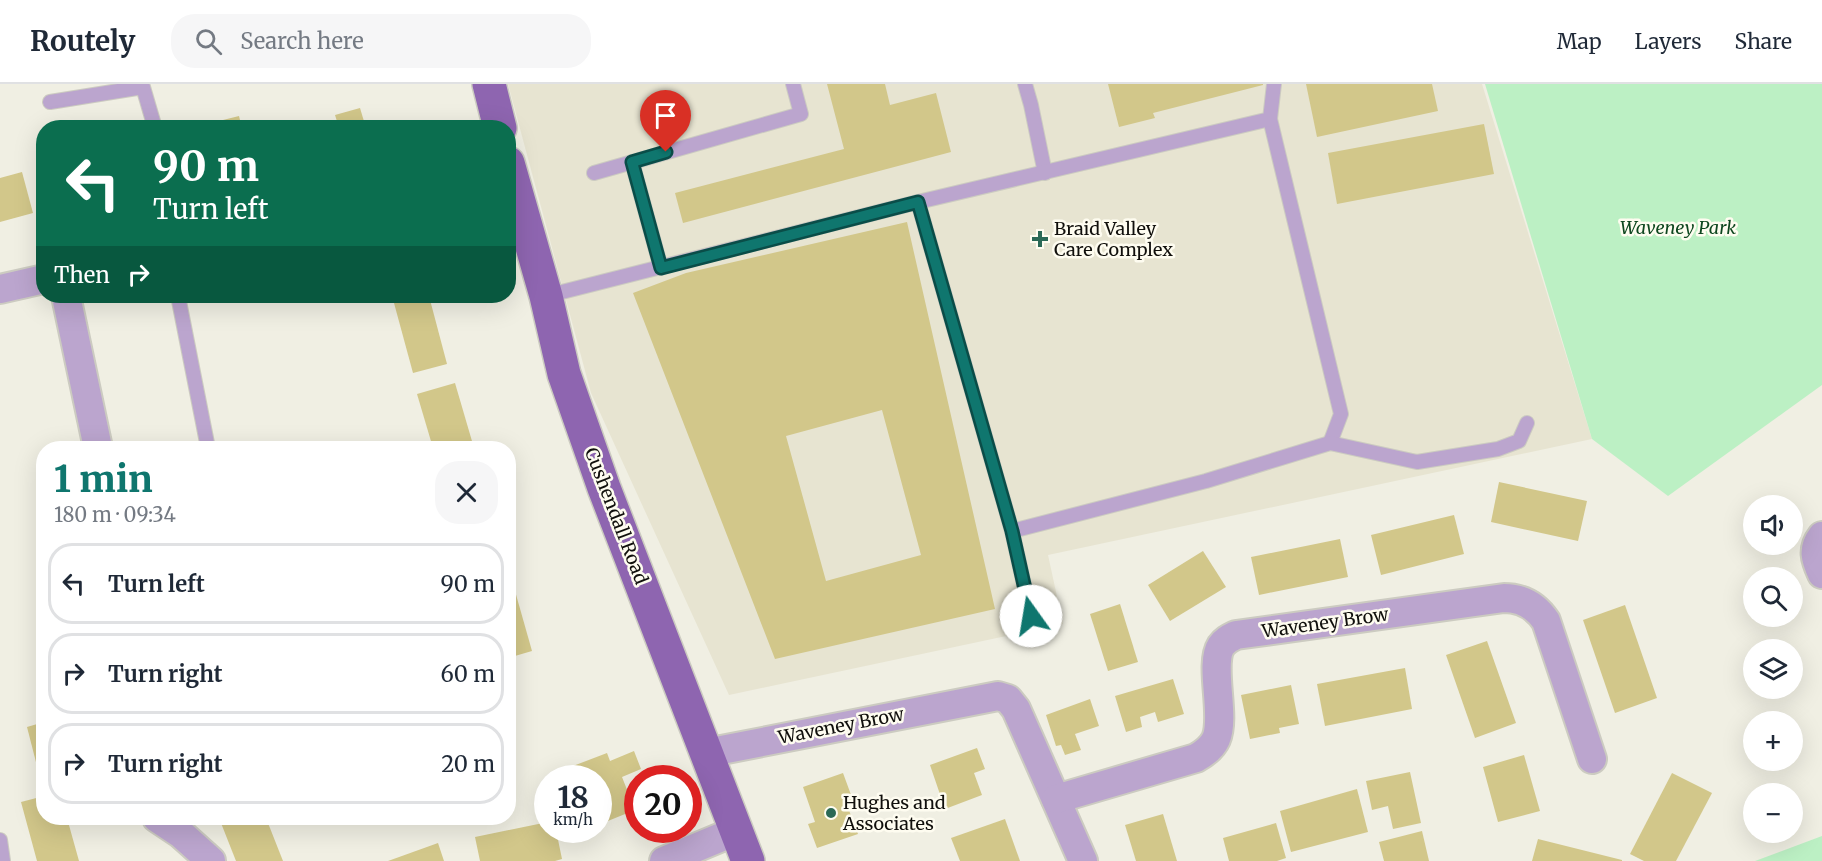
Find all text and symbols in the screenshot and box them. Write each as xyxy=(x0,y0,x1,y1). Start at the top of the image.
search box xyxy=(171,14,591,68)
text: Routely xyxy=(30,23,135,59)
icon: search xyxy=(192,25,225,58)
text: Search here xyxy=(240,27,364,55)
text: Map xyxy=(1557,28,1602,55)
text: Layers xyxy=(1635,28,1702,55)
text: Share xyxy=(1735,28,1792,55)
pin xyxy=(640,90,691,152)
icon: arrive xyxy=(649,99,682,132)
text: 90 m xyxy=(153,140,259,192)
icon: left xyxy=(54,144,132,222)
text: Turn left xyxy=(153,192,268,226)
park label: Waveney Park xyxy=(1620,216,1736,239)
place label: Braid Valley Care Complex xyxy=(1054,217,1173,261)
marker: Braid Valley Care Complex xyxy=(1031,230,1049,248)
icon: right xyxy=(122,258,155,291)
text: Then xyxy=(54,261,110,289)
street label: Cushendall Road xyxy=(580,444,653,587)
text: 1 min xyxy=(54,457,153,502)
button: close xyxy=(435,461,498,524)
map controls xyxy=(1743,495,1803,843)
button: sound xyxy=(1743,495,1803,555)
text: 180 m · 09:34 xyxy=(54,502,176,527)
icon: left xyxy=(57,567,90,600)
button: search xyxy=(1743,567,1803,627)
text: Turn left xyxy=(108,570,205,598)
text: 90 m xyxy=(440,570,495,598)
position arrow xyxy=(999,584,1063,648)
street label: Waveney Brow xyxy=(1259,602,1390,643)
button: layers xyxy=(1743,639,1803,699)
icon: right xyxy=(57,657,90,690)
text: Turn right xyxy=(108,660,222,688)
text: 60 m xyxy=(441,660,495,688)
street label: Waveney Brow xyxy=(775,702,906,749)
button: + xyxy=(1743,711,1803,771)
icon: right xyxy=(57,747,90,780)
text: Turn right xyxy=(108,750,222,778)
text: 20 m xyxy=(441,750,495,778)
speed limit sign: 20 xyxy=(624,765,702,843)
text: 18 xyxy=(557,778,589,816)
button: − xyxy=(1743,783,1803,843)
place label: Hughes and Associates xyxy=(842,791,946,835)
marker: Hughes and Associates xyxy=(824,806,838,820)
text: km/h xyxy=(553,810,593,829)

